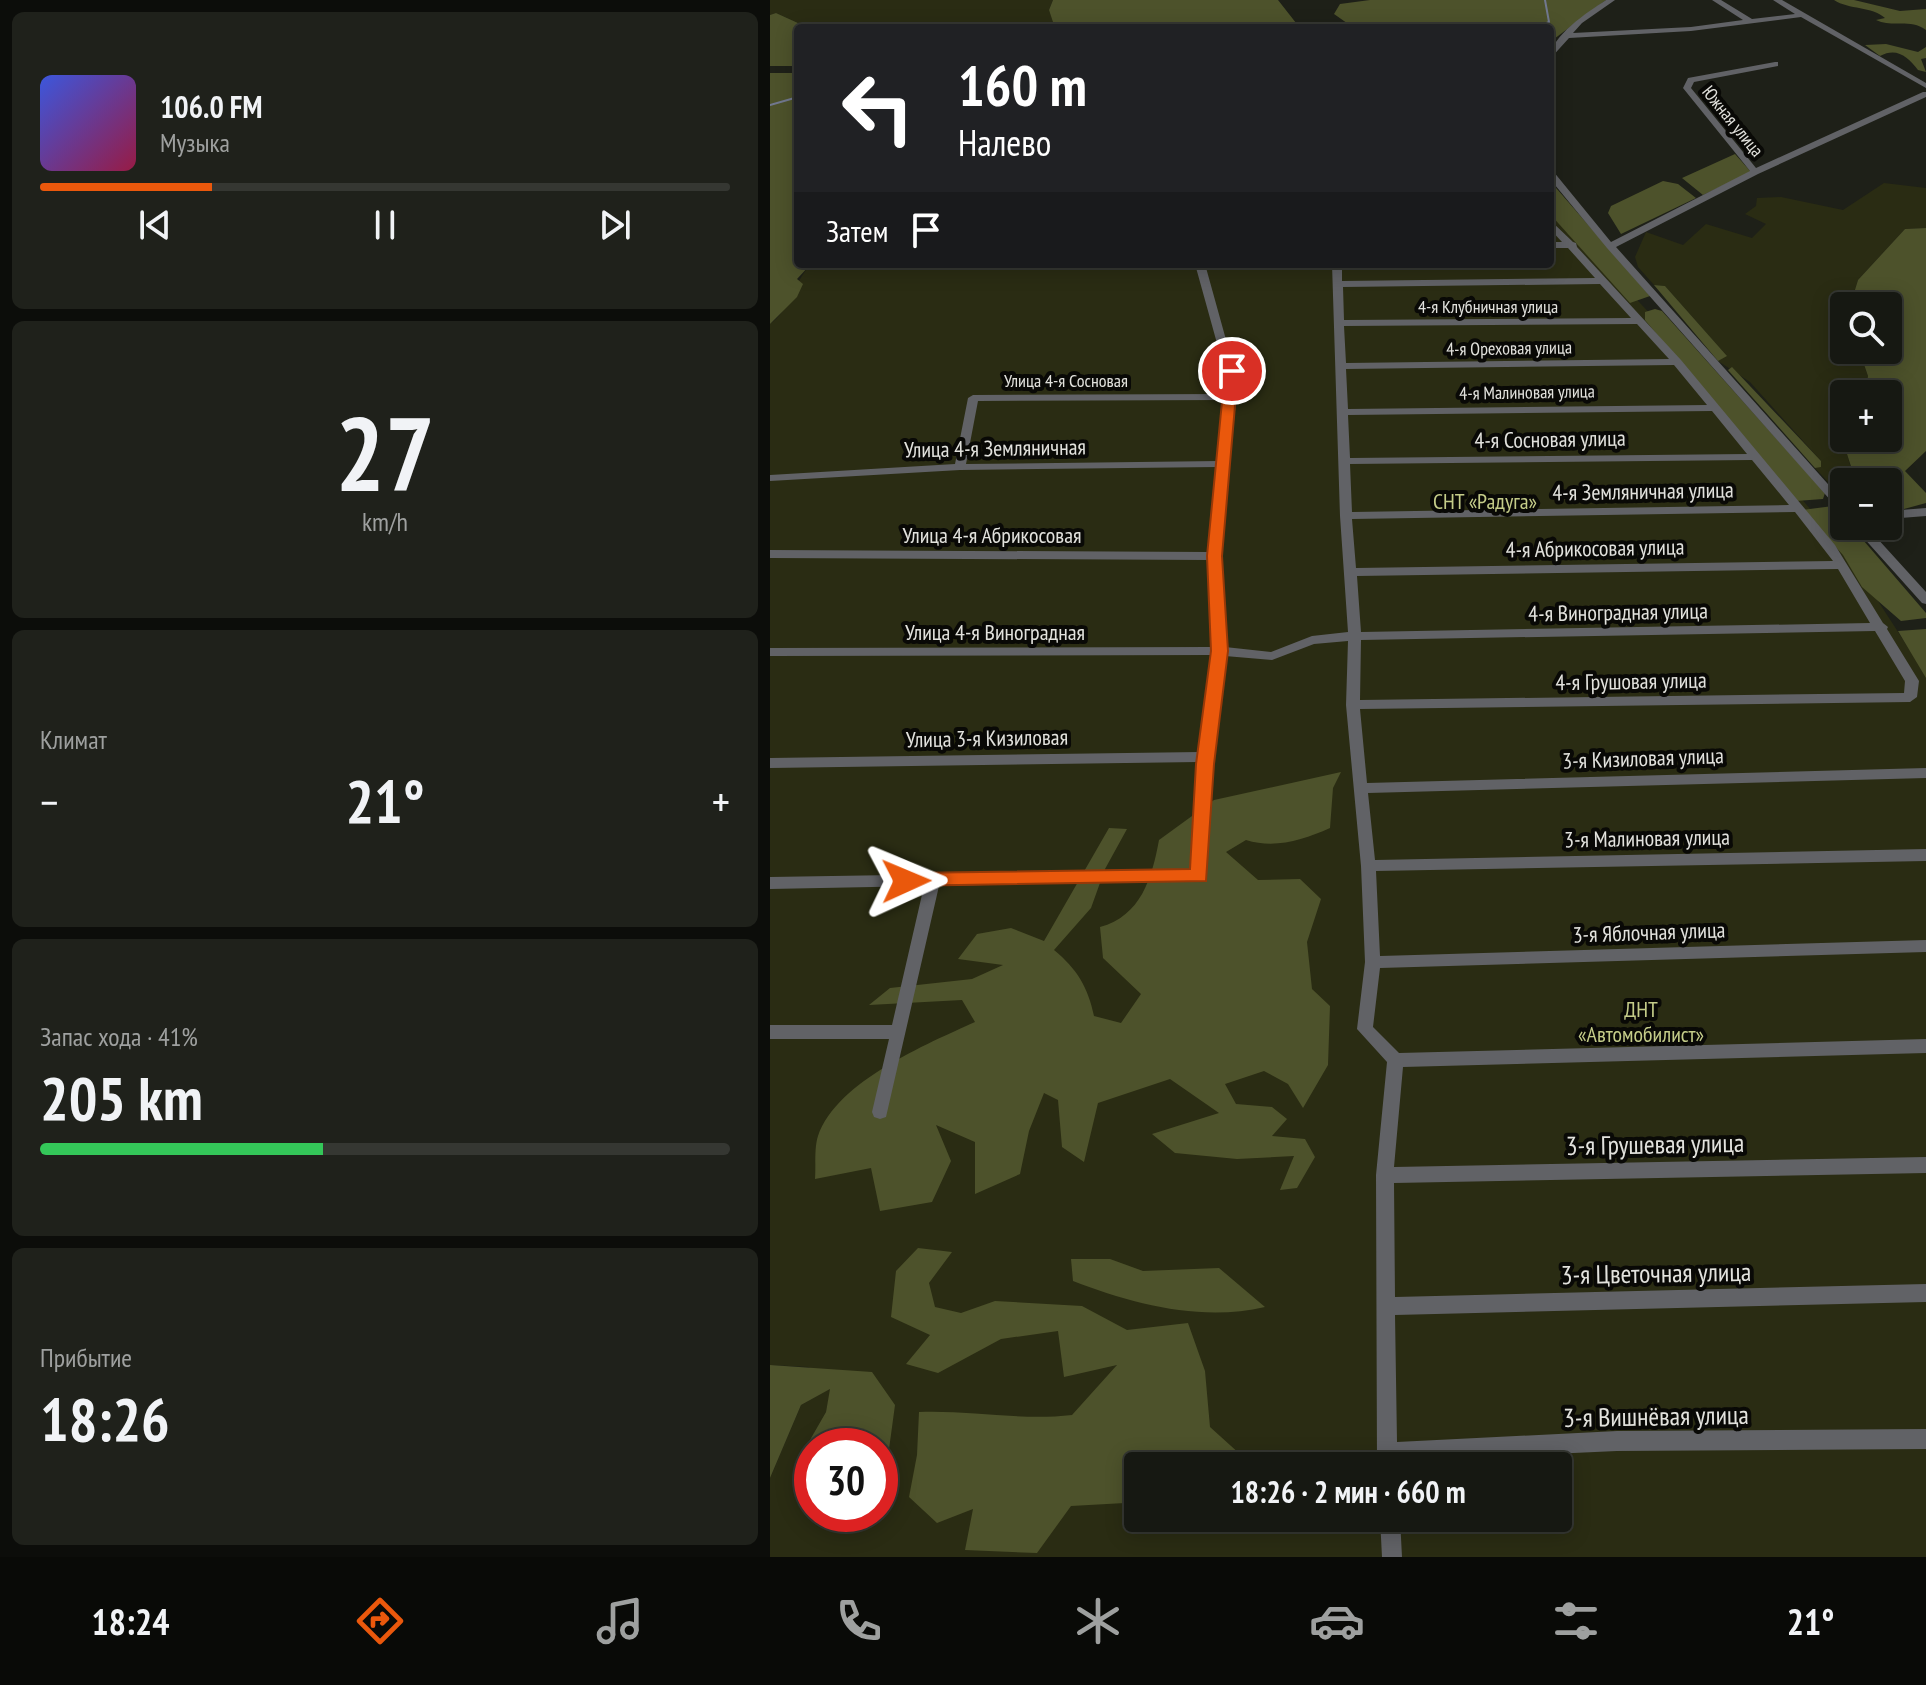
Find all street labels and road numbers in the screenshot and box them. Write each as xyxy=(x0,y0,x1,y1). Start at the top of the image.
street label: Южная улица xyxy=(1697,81,1769,161)
street label: 4-я Клубничная улица xyxy=(1418,295,1558,318)
street label: 4-я Ореховая улица xyxy=(1446,335,1572,361)
street label: Улица 4-я Сосновая xyxy=(1004,369,1128,392)
street label: 4-я Малиновая улица xyxy=(1459,379,1595,405)
street label: 4-я Сосновая улица xyxy=(1474,424,1626,454)
street label: Улица 4-я Земляничная xyxy=(904,432,1086,464)
street label: 4-я Земляничная улица xyxy=(1552,475,1734,507)
street label: Улица 4-я Абрикосовая xyxy=(902,521,1082,549)
street label: 4-я Абрикосовая улица xyxy=(1505,532,1685,564)
street label: 4-я Виноградная улица xyxy=(1528,596,1708,628)
street label: Улица 4-я Виноградная xyxy=(905,618,1085,646)
street label: 4-я Грушовая улица xyxy=(1555,666,1707,696)
street label: Улица 3-я Кизиловая xyxy=(906,723,1068,753)
street label: 3-я Кизиловая улица xyxy=(1562,741,1724,775)
street label: 3-я Малиновая улица xyxy=(1564,823,1730,853)
street label: 3-я Яблочная улица xyxy=(1572,915,1726,949)
street label: 3-я Грушевая улица xyxy=(1565,1126,1745,1162)
street label: 3-я Цветочная улица xyxy=(1561,1255,1751,1291)
street label: 3-я Вишнёвая улица xyxy=(1563,1398,1749,1434)

